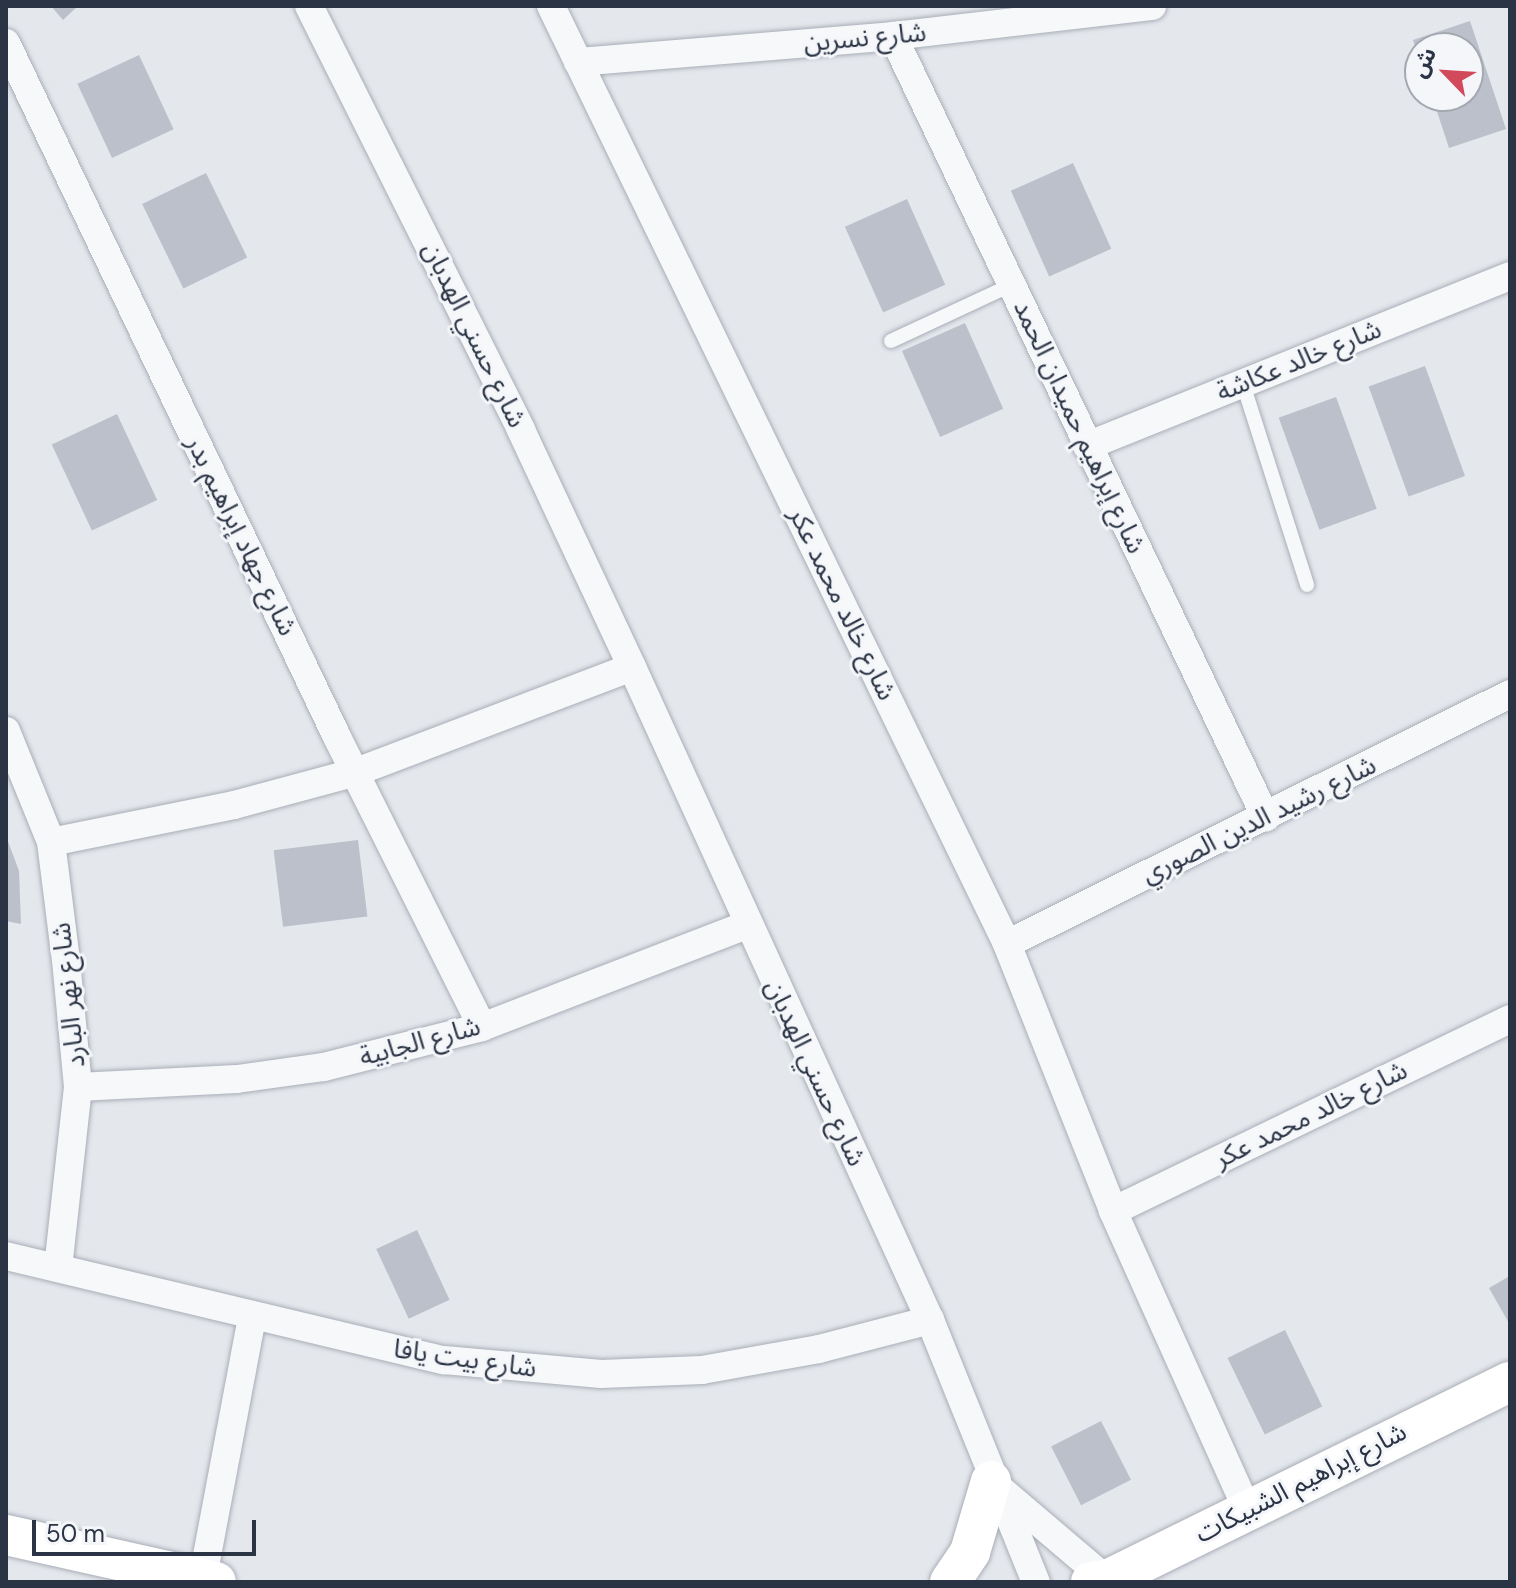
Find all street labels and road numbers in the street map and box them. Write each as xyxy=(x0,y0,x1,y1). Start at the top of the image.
street label: شارع نسرين xyxy=(802,17,928,59)
street label: شارع حسني الهدبان xyxy=(416,237,532,433)
street label: شارع إبراهيم حميدان الحمد xyxy=(1007,295,1151,559)
street label: شارع خالد عكاشة xyxy=(1212,314,1386,408)
street label: شارع جهاد إبراهيم بدر xyxy=(179,431,303,641)
street label: شارع خالد محمد عكر xyxy=(782,503,902,705)
street label: شارع رشيد الدين الصوري xyxy=(1137,750,1381,890)
street label: شارع نهر البارد xyxy=(46,921,92,1069)
street label: شارع حسني الهدبان xyxy=(758,975,872,1171)
street label: شارع الجابية xyxy=(356,1011,484,1073)
street label: شارع خالد محمد عكر xyxy=(1210,1055,1412,1175)
street label: شارع بيت يافا xyxy=(391,1334,539,1384)
street label: شارع إبراهيم الشبيكات xyxy=(1190,1416,1412,1550)

